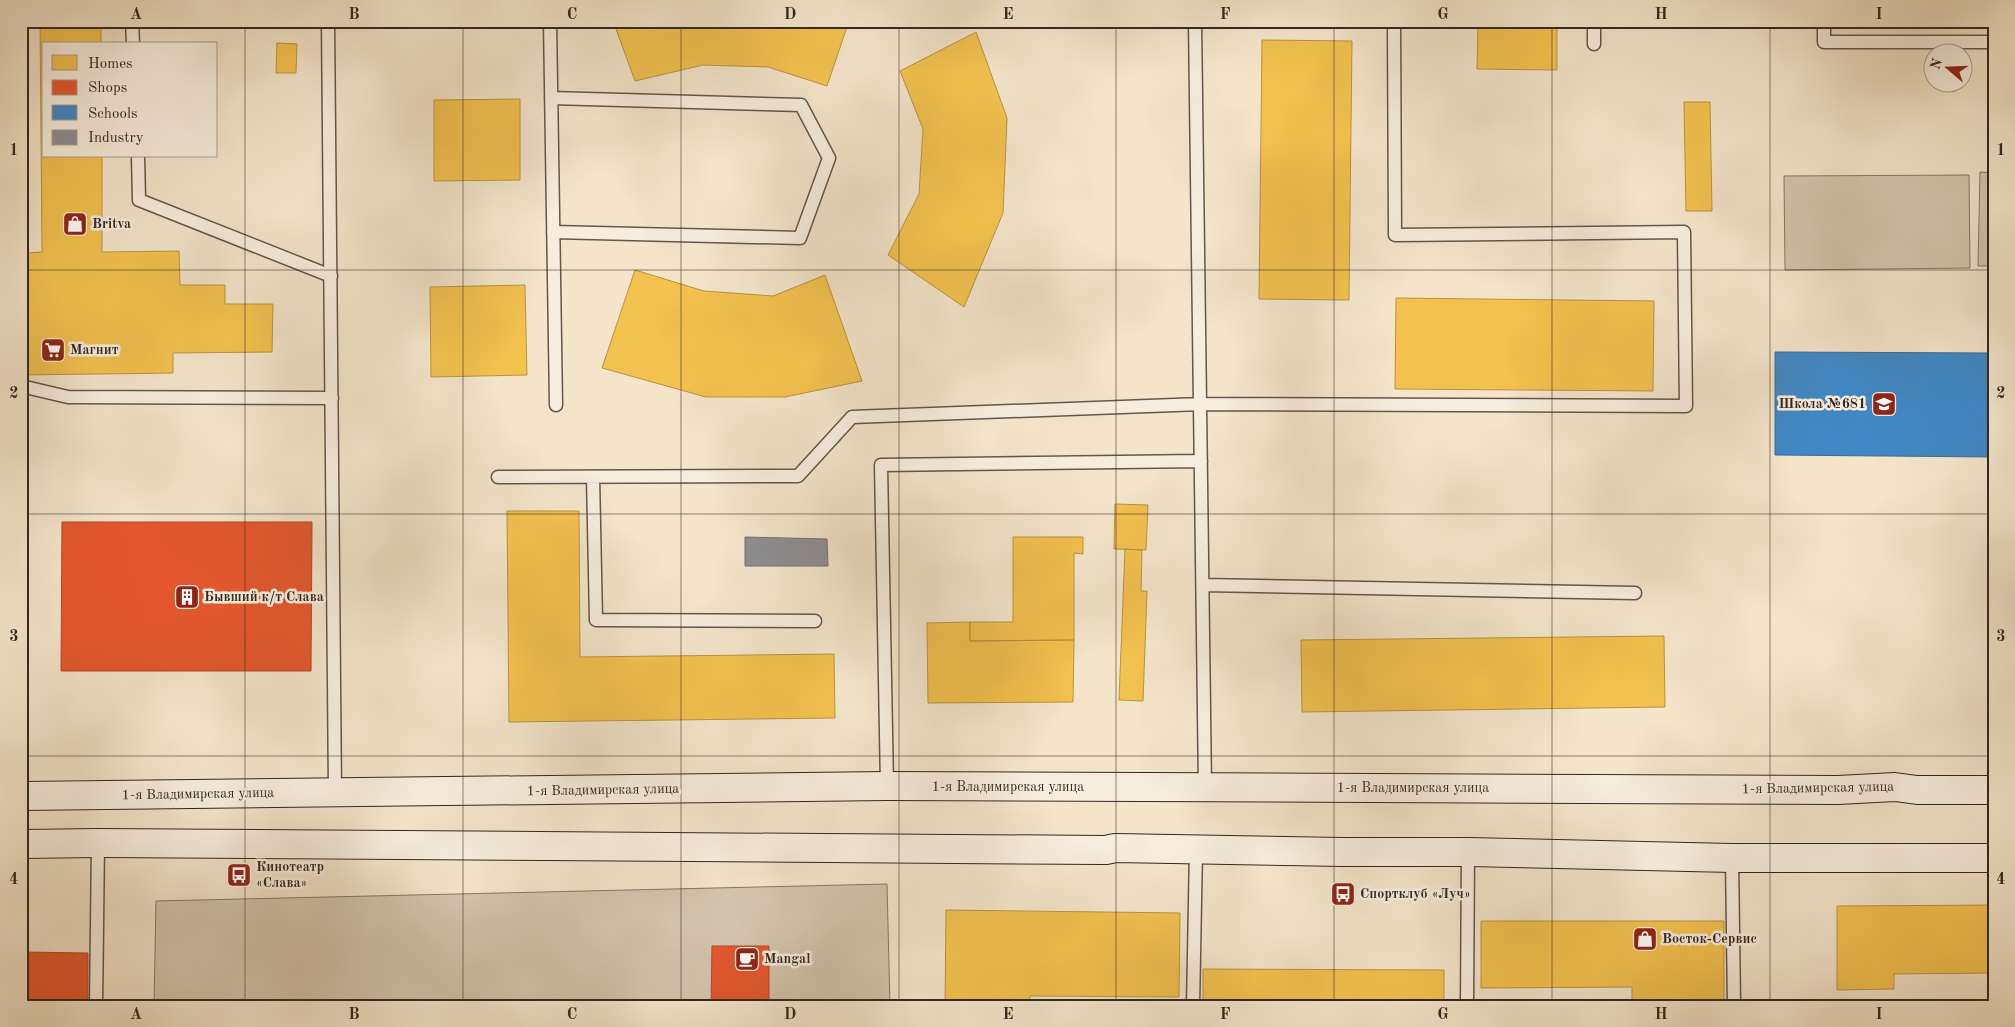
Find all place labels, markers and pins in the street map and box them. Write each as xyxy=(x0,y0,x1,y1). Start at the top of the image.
shop icon: Britva xyxy=(62,211,88,237)
place label: Britva xyxy=(92,217,131,231)
supermarket icon: Магнит xyxy=(40,337,66,363)
place label: Магнит xyxy=(70,343,119,357)
school or university icon: Школа №681 xyxy=(1871,391,1897,417)
place label: Школа №681 xyxy=(1778,397,1866,411)
building icon: Бывший к/т Слава xyxy=(174,584,200,610)
place label: Бывший к/т Слава xyxy=(204,590,324,605)
place label: Кинотеатр «Слава» xyxy=(256,860,324,890)
bus stop icon: Кинотеатр «Слава» xyxy=(226,862,252,888)
bus stop icon: Спортклуб «Луч» xyxy=(1330,881,1356,907)
place label: Спортклуб «Луч» xyxy=(1360,887,1471,901)
shop icon: Восток-Сервис xyxy=(1632,926,1658,952)
place label: Восток-Сервис xyxy=(1662,932,1757,946)
cafe icon: Mangal xyxy=(734,946,760,972)
place label: Mangal xyxy=(764,952,811,966)

